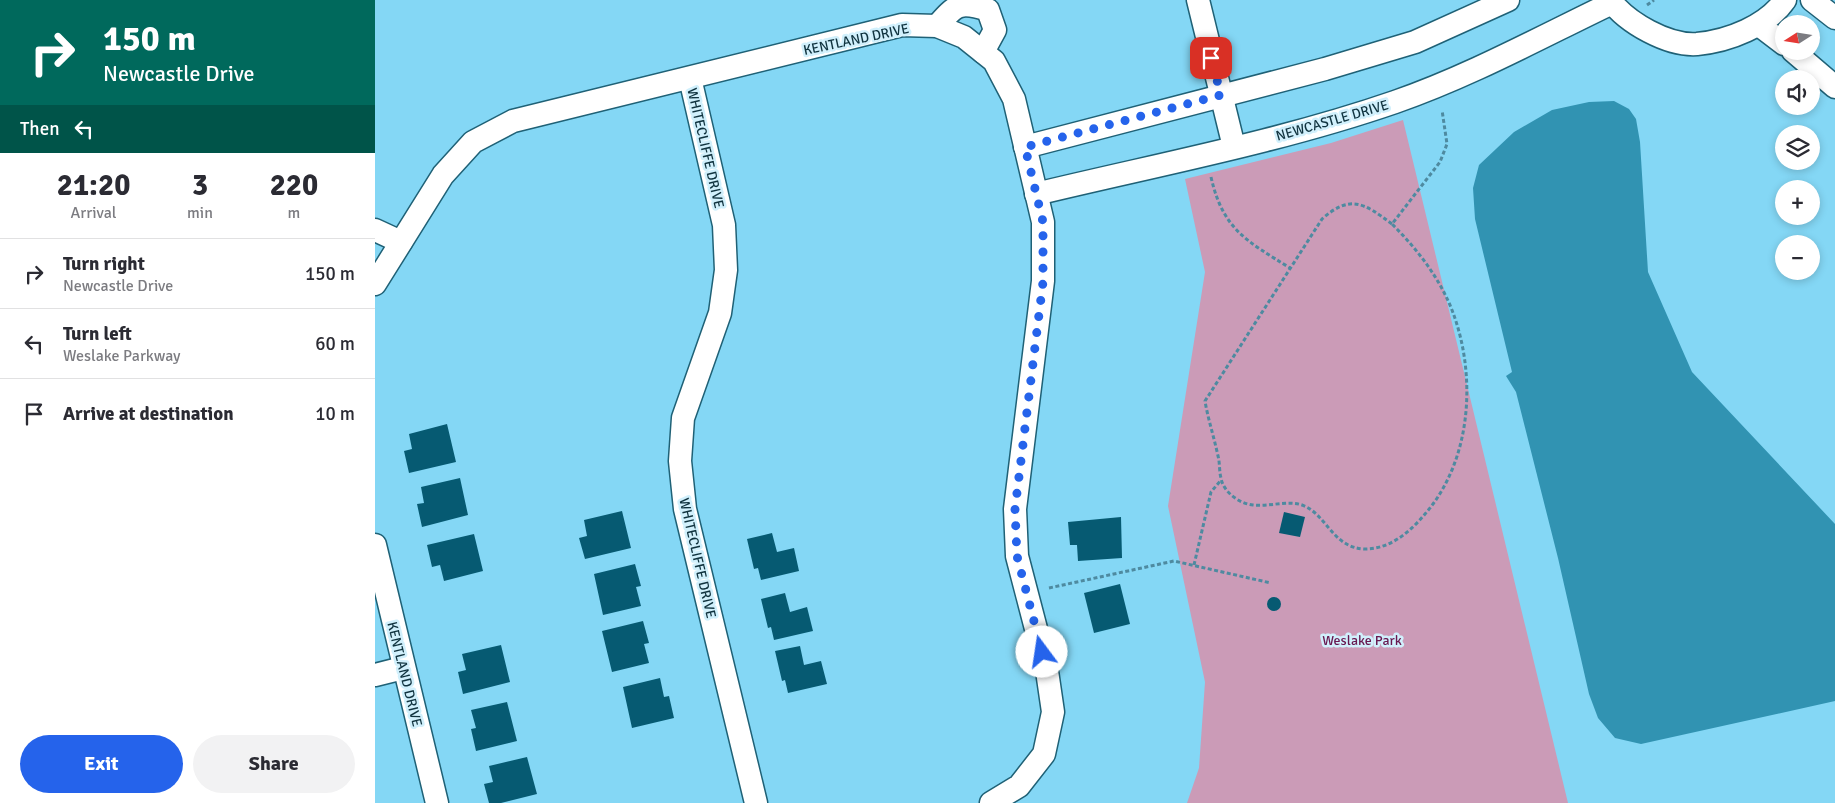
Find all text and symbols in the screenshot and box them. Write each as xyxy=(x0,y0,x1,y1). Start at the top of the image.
north arrow xyxy=(1775,15,1820,60)
map controls xyxy=(1775,15,1820,280)
text: 150 m xyxy=(103,17,196,60)
icon: right xyxy=(20,20,85,85)
street label: KENTLAND DRIVE xyxy=(802,20,911,59)
pin xyxy=(1190,37,1232,79)
icon: arrive xyxy=(1197,44,1225,72)
text: Newcastle Drive xyxy=(103,60,254,87)
button: sound xyxy=(1775,70,1820,115)
street label: WHITECLIFFE DRIVE xyxy=(683,86,728,210)
street label: NEWCASTLE DRIVE xyxy=(1274,96,1390,145)
icon: left xyxy=(70,115,98,143)
text: Then xyxy=(20,117,60,141)
button: layers xyxy=(1775,125,1820,170)
text: 21:20 xyxy=(57,167,130,204)
text: 3 xyxy=(192,167,208,204)
text: 220 xyxy=(270,167,318,204)
button: + xyxy=(1775,180,1820,225)
text: Arrival xyxy=(70,203,117,223)
text: min xyxy=(187,203,213,223)
text: m xyxy=(288,203,300,223)
button: − xyxy=(1775,235,1820,280)
text: Turn right xyxy=(63,252,145,276)
icon: right xyxy=(20,260,48,288)
text: 150 m xyxy=(305,262,355,286)
text: Newcastle Drive xyxy=(63,276,173,296)
text: Turn left xyxy=(63,322,132,346)
icon: left xyxy=(20,330,48,358)
text: 60 m xyxy=(315,332,355,356)
text: Weslake Parkway xyxy=(63,346,181,366)
icon: arrive xyxy=(20,400,48,428)
text: Arrive at destination xyxy=(63,402,234,426)
text: 10 m xyxy=(315,402,355,426)
street label: WHITECLIFFE DRIVE xyxy=(675,496,720,620)
street label: KENTLAND DRIVE xyxy=(383,620,426,728)
position arrow xyxy=(1015,625,1067,677)
park label: Weslake Park xyxy=(1322,632,1402,649)
button: Exit xyxy=(20,735,183,793)
button: Share xyxy=(193,735,355,793)

